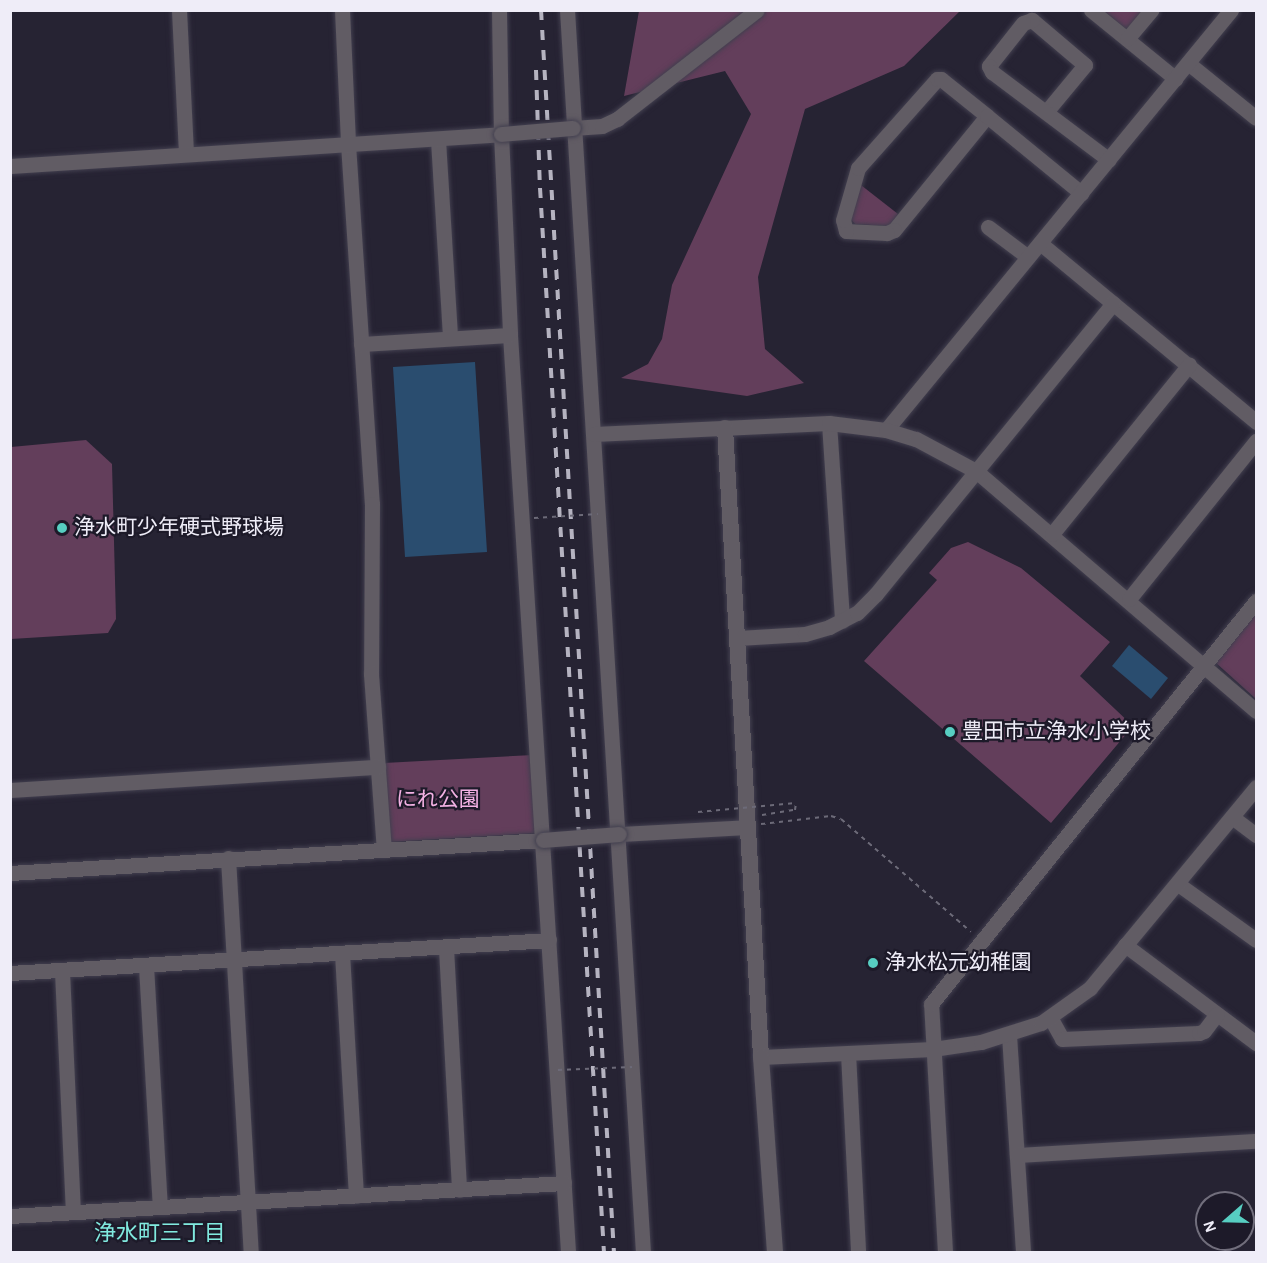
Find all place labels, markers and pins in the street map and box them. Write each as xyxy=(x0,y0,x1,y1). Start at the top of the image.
place label: 浄水町少年硬式野球場 xyxy=(74,515,284,541)
marker: 浄水町少年硬式野球場 xyxy=(55,521,69,535)
place label: 豊田市立浄水小学校 xyxy=(962,719,1151,745)
marker: 豊田市立浄水小学校 xyxy=(943,725,957,739)
place label: 浄水松元幼稚園 xyxy=(885,950,1032,976)
marker: 浄水松元幼稚園 xyxy=(866,956,880,970)

